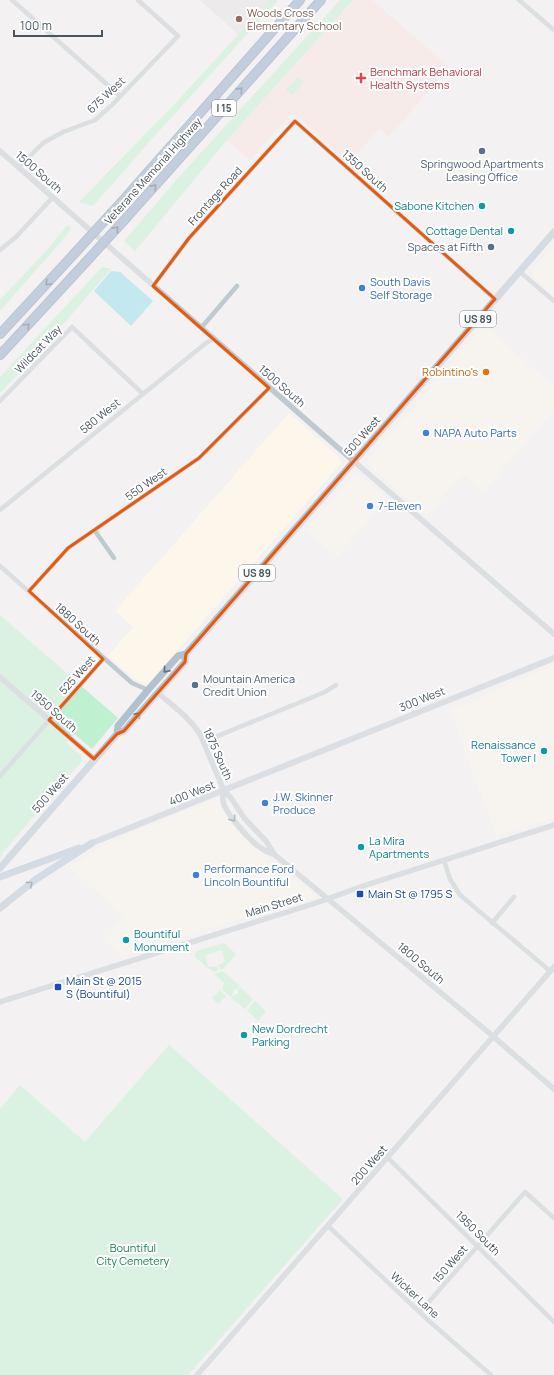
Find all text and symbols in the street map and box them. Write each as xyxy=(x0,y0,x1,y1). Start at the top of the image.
place label: Woods Cross Elementary School xyxy=(247,5,342,33)
scale bar xyxy=(14,12,102,38)
marker: Woods Cross Elementary School xyxy=(234,14,244,24)
text: 100 m xyxy=(20,17,52,34)
place label: Benchmark Behavioral Health Systems xyxy=(370,64,482,92)
marker: Benchmark Behavioral Health Systems xyxy=(355,72,367,84)
street label: 675 West xyxy=(83,73,128,116)
one-way arrow xyxy=(236,87,243,95)
road number: I 15 xyxy=(212,100,236,116)
street label: Veterans Memorial Highway xyxy=(101,114,205,227)
street label: 1350 South xyxy=(339,146,391,195)
marker: Springwood Apartments Leasing Office xyxy=(477,146,487,156)
street label: 1500 South xyxy=(13,147,66,196)
place label: Springwood Apartments Leasing Office xyxy=(420,156,544,184)
street label: Frontage Road xyxy=(184,163,245,228)
one-way arrow xyxy=(149,184,157,192)
place label: Sabone Kitchen xyxy=(394,198,474,213)
marker: Sabone Kitchen xyxy=(477,201,487,211)
place label: Cottage Dental xyxy=(426,223,503,238)
one-way arrow xyxy=(111,226,119,234)
marker: Cottage Dental xyxy=(506,226,516,236)
place label: Spaces at Fifth xyxy=(408,239,483,254)
marker: Spaces at Fifth xyxy=(486,242,496,252)
place label: South Davis Self Storage xyxy=(370,274,433,302)
one-way arrow xyxy=(45,278,52,285)
marker: South Davis Self Storage xyxy=(357,283,367,293)
road number: US 89 xyxy=(460,311,496,327)
street label: Wildcat Way xyxy=(11,321,65,376)
one-way arrow xyxy=(22,324,29,331)
street label: 1500 South xyxy=(256,361,309,410)
place label: Robintino's xyxy=(422,364,478,379)
marker: Robintino's xyxy=(481,367,491,377)
street label: 580 West xyxy=(76,395,123,437)
street label: 500 West xyxy=(340,413,383,459)
place label: NAPA Auto Parts xyxy=(434,425,517,440)
marker: NAPA Auto Parts xyxy=(421,428,431,438)
street label: 550 West xyxy=(122,464,170,503)
place label: 7-Eleven xyxy=(378,498,421,513)
marker: 7-Eleven xyxy=(365,501,375,511)
road number: US 89 xyxy=(239,565,275,581)
street label: 1880 South xyxy=(52,599,104,648)
street label: 525 West xyxy=(55,652,98,697)
one-way arrow xyxy=(163,665,170,673)
place label: Mountain America Credit Union xyxy=(203,671,295,699)
marker: Mountain America Credit Union xyxy=(190,680,200,690)
street label: 300 West xyxy=(397,683,447,714)
street label: 1950 South xyxy=(28,686,81,735)
one-way arrow xyxy=(134,712,141,720)
street label: 1875 South xyxy=(200,725,237,782)
place label: Renaissance Tower I xyxy=(471,737,537,765)
marker: Renaissance Tower I xyxy=(539,746,549,756)
street label: 500 West xyxy=(28,770,71,816)
street label: 400 West xyxy=(167,777,217,809)
place label: J.W. Skinner Produce xyxy=(273,789,333,817)
marker: J.W. Skinner Produce xyxy=(260,798,270,808)
one-way arrow xyxy=(228,815,236,822)
place label: La Mira Apartments xyxy=(369,833,429,861)
marker: La Mira Apartments xyxy=(356,842,366,852)
place label: Performance Ford Lincoln Bountiful xyxy=(204,861,294,889)
marker: Performance Ford Lincoln Bountiful xyxy=(191,870,201,880)
one-way arrow xyxy=(26,881,33,888)
place label: Main St @ 1795 S xyxy=(368,886,452,901)
street label: Main Street xyxy=(243,889,304,920)
marker: Main St @ 1795 S xyxy=(355,889,365,899)
place label: Bountiful Monument xyxy=(134,926,189,954)
marker: Bountiful Monument xyxy=(121,935,131,945)
street label: 1800 South xyxy=(395,939,448,987)
place label: Main St @ 2015 S (Bountiful) xyxy=(66,973,142,1001)
marker: Main St @ 2015 S (Bountiful) xyxy=(53,982,63,992)
place label: New Dordrecht Parking xyxy=(252,1021,328,1049)
marker: New Dordrecht Parking xyxy=(239,1030,249,1040)
street label: 200 West xyxy=(347,1142,390,1188)
street label: 1950 South xyxy=(453,1207,504,1258)
park label: Bountiful City Cemetery xyxy=(97,1240,170,1268)
street label: 150 West xyxy=(429,1241,470,1286)
street label: Wicker Lane xyxy=(388,1268,443,1321)

